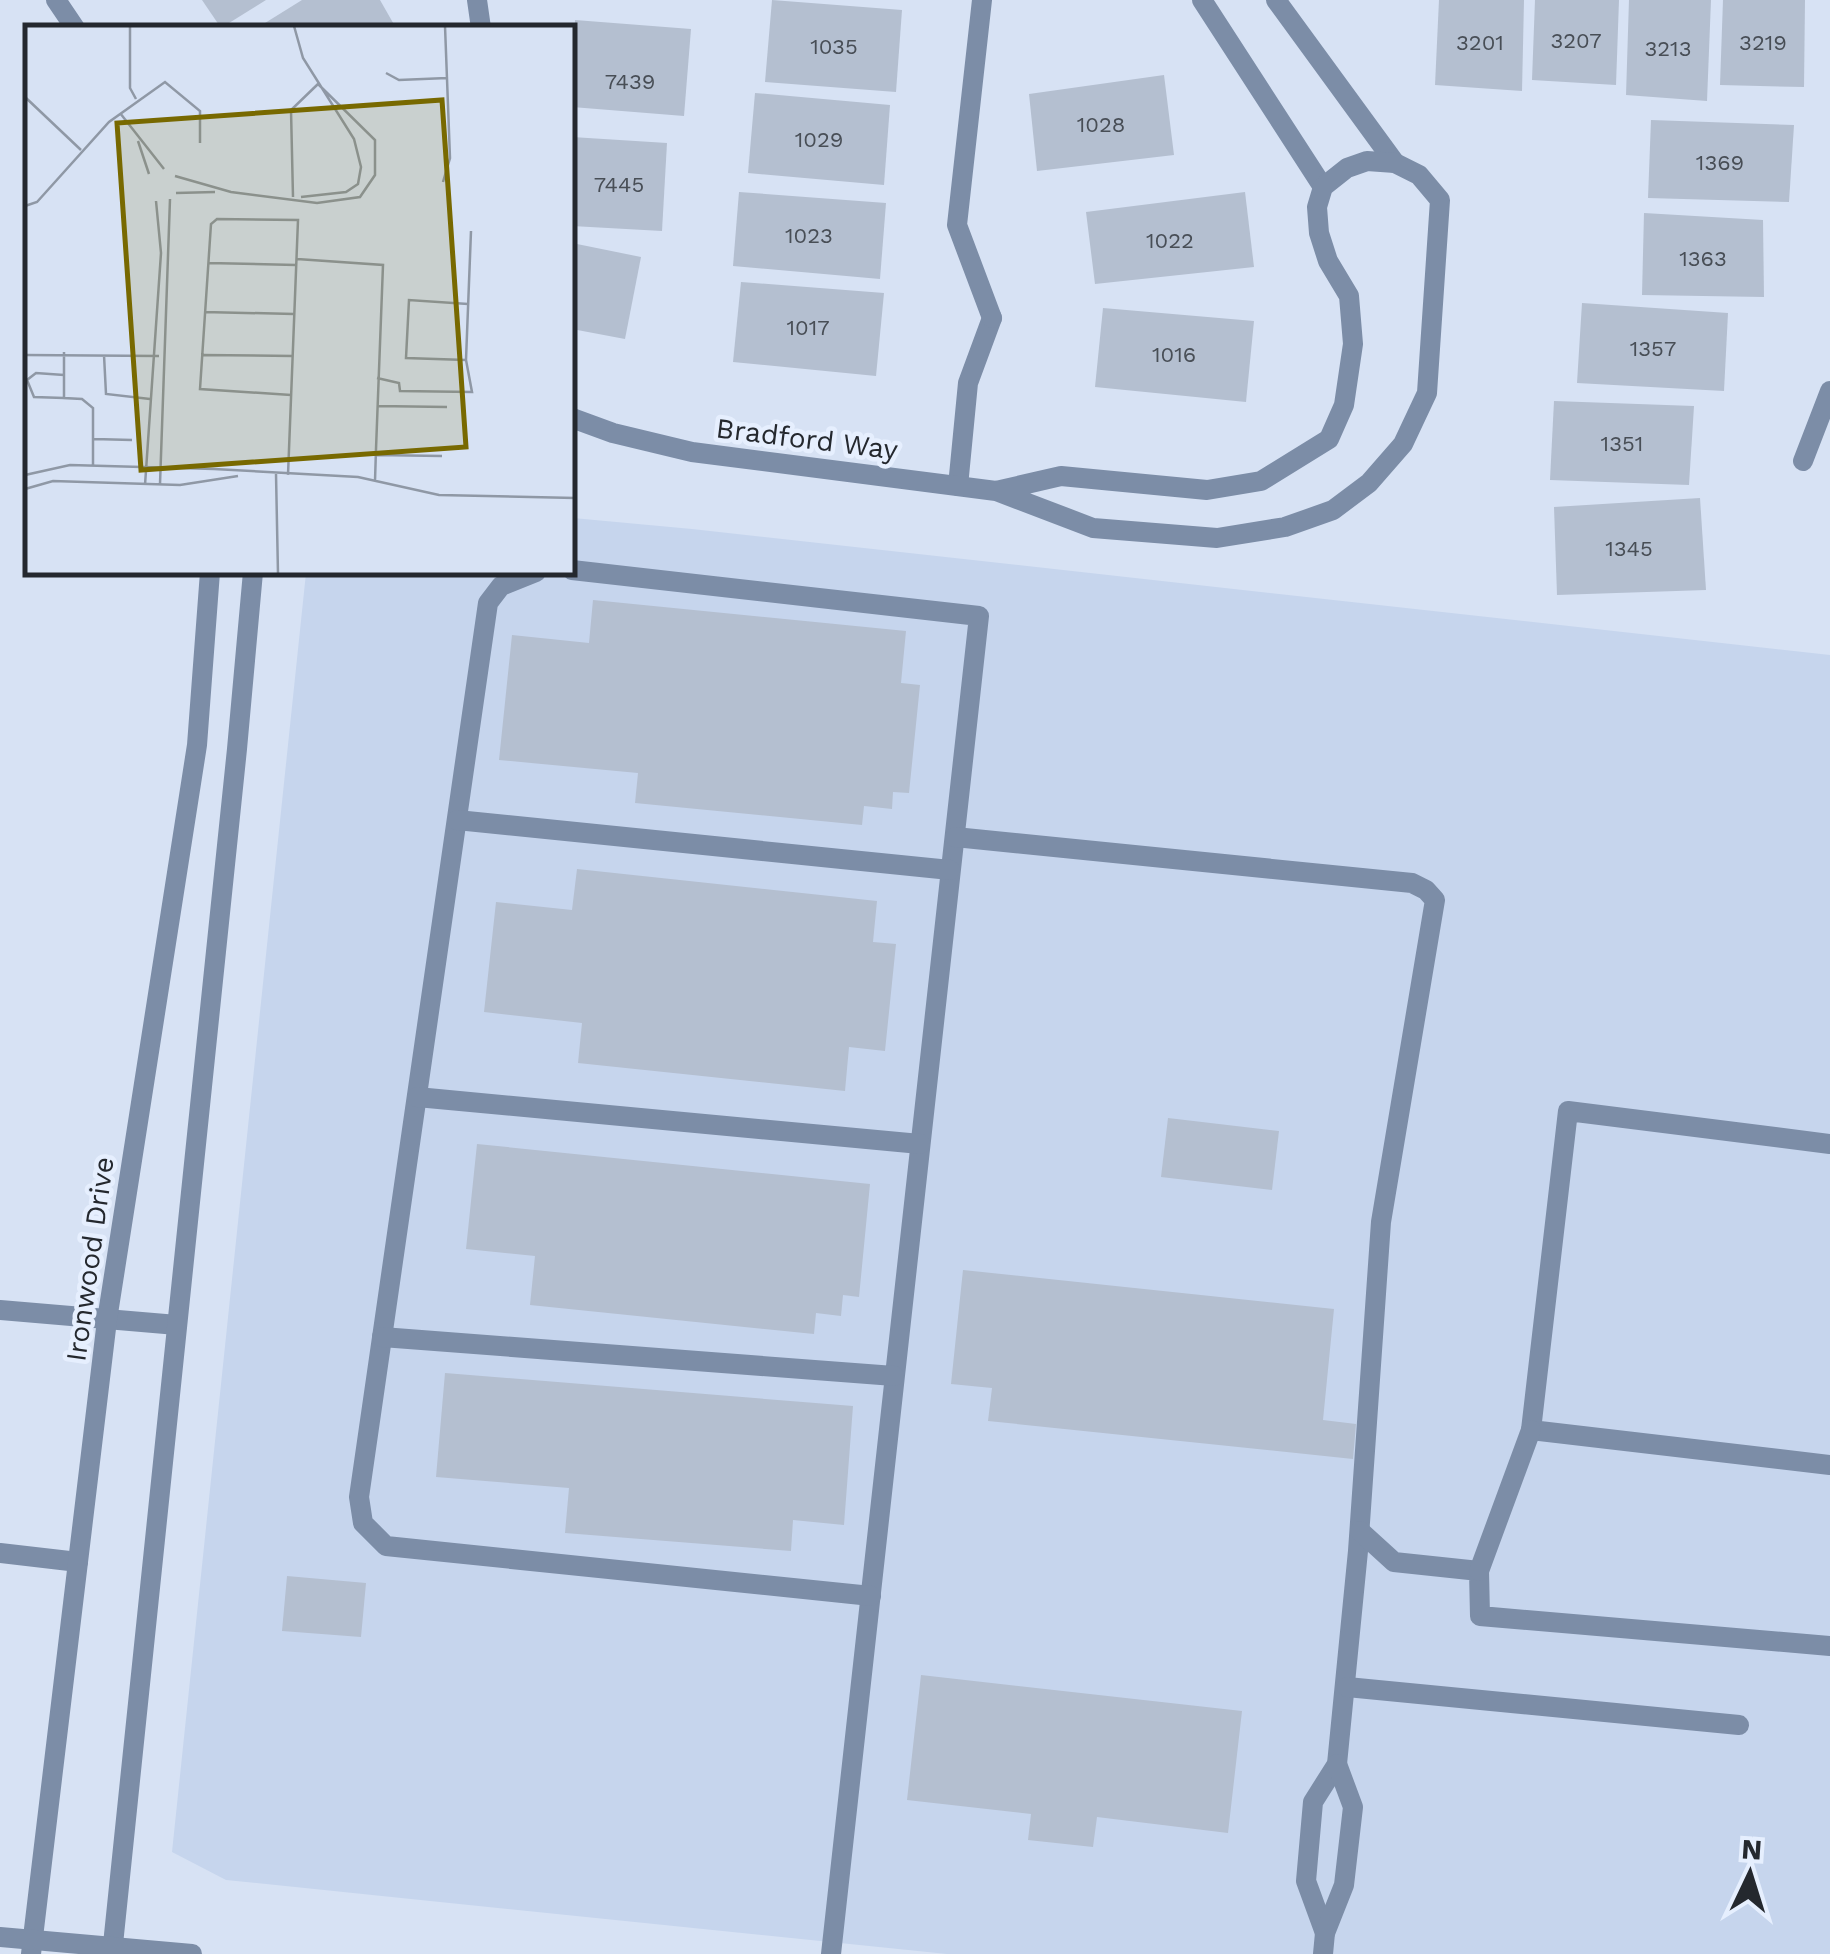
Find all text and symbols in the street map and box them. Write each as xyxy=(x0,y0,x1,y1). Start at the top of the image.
inset map xyxy=(25,25,575,575)
house number: 3207 xyxy=(1550,28,1602,53)
house number: 3201 xyxy=(1456,30,1504,55)
house number: 3219 xyxy=(1739,30,1787,55)
house number: 1035 xyxy=(810,34,858,59)
house number: 3213 xyxy=(1644,36,1692,61)
house number: 7439 xyxy=(605,69,655,94)
house number: 1028 xyxy=(1077,112,1125,137)
house number: 1029 xyxy=(795,127,843,152)
house number: 1369 xyxy=(1696,150,1744,175)
house number: 7445 xyxy=(594,172,644,197)
house number: 1023 xyxy=(785,223,833,248)
house number: 1022 xyxy=(1146,228,1194,253)
house number: 1363 xyxy=(1679,246,1727,271)
house number: 1017 xyxy=(786,315,830,340)
house number: 1357 xyxy=(1630,336,1676,361)
house number: 1016 xyxy=(1152,342,1196,367)
street label: Bradford Way xyxy=(714,411,900,467)
house number: 1351 xyxy=(1601,431,1643,456)
house number: 1345 xyxy=(1605,536,1653,561)
street label: Ironwood Drive xyxy=(59,1155,121,1363)
north arrow xyxy=(1700,1824,1800,1924)
text: N xyxy=(1740,1832,1763,1867)

